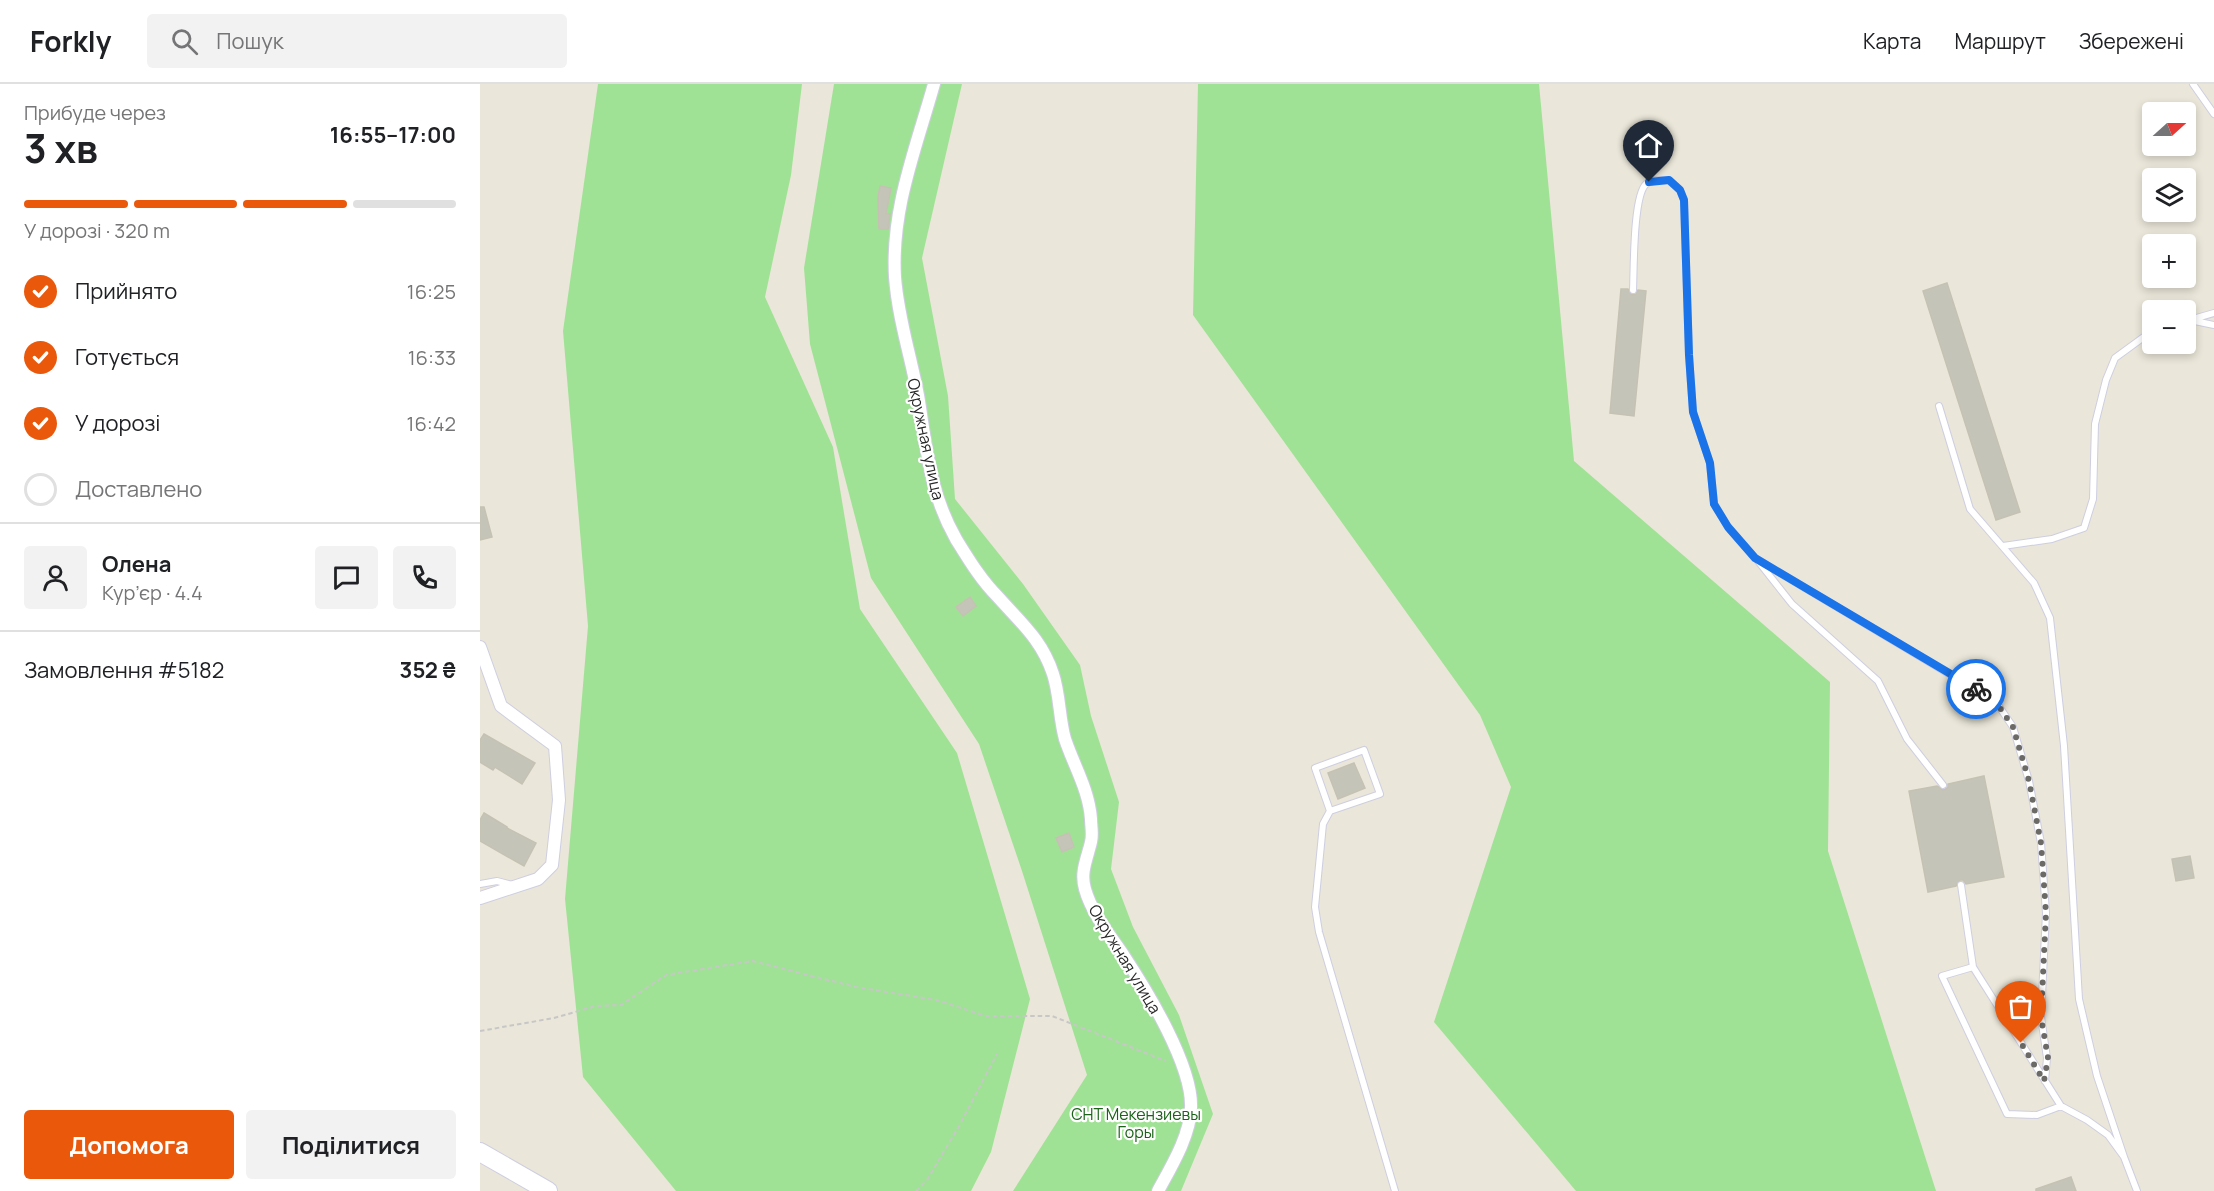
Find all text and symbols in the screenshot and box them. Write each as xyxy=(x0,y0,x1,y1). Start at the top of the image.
search box xyxy=(147,14,567,68)
text: Forkly xyxy=(30,22,111,60)
icon: search xyxy=(168,25,201,58)
text: Пошук xyxy=(216,26,284,56)
text: Карта xyxy=(1863,27,1921,55)
text: Маршрут xyxy=(1954,27,2046,55)
text: Збережені xyxy=(2079,27,2184,55)
text: Прибуде через xyxy=(24,99,166,126)
north arrow xyxy=(2142,102,2196,156)
map controls xyxy=(2142,102,2196,354)
text: 16:55–17:00 xyxy=(330,120,456,150)
pin xyxy=(1623,120,1674,182)
text: 3 хв xyxy=(24,121,98,175)
icon: home xyxy=(1632,129,1665,162)
button: layers xyxy=(2142,168,2196,222)
text: У дорозі · 320 m xyxy=(24,217,170,244)
button: + xyxy=(2142,234,2196,288)
icon: check xyxy=(24,275,57,308)
text: Прийнято xyxy=(75,276,177,306)
text: 16:25 xyxy=(407,278,456,305)
button: − xyxy=(2142,300,2196,354)
icon: check xyxy=(24,341,57,374)
text: Готується xyxy=(75,342,179,372)
text: 16:33 xyxy=(408,344,456,371)
street label: Окружная улица xyxy=(902,376,950,502)
icon: check xyxy=(24,407,57,440)
text: У дорозі xyxy=(75,408,161,438)
text: 16:42 xyxy=(407,410,456,437)
text: Доставлено xyxy=(75,474,202,504)
button: person xyxy=(24,546,87,609)
button: chat xyxy=(315,546,378,609)
button: phone xyxy=(393,546,456,609)
text: Олена xyxy=(102,549,171,579)
text: Кур’єр · 4.4 xyxy=(102,579,203,606)
text: Замовлення #5182 xyxy=(24,655,224,685)
text: 352 ₴ xyxy=(400,655,456,685)
courier xyxy=(1946,659,2006,719)
icon: bike xyxy=(1960,673,1993,706)
street label: Окружная улица xyxy=(1084,900,1166,1018)
pin xyxy=(1995,981,2046,1043)
icon: bag xyxy=(2004,990,2037,1023)
park label: СНТ Мекензиевы Горы xyxy=(1071,1103,1201,1143)
button: Допомога xyxy=(24,1110,234,1179)
button: Поділитися xyxy=(246,1110,456,1179)

